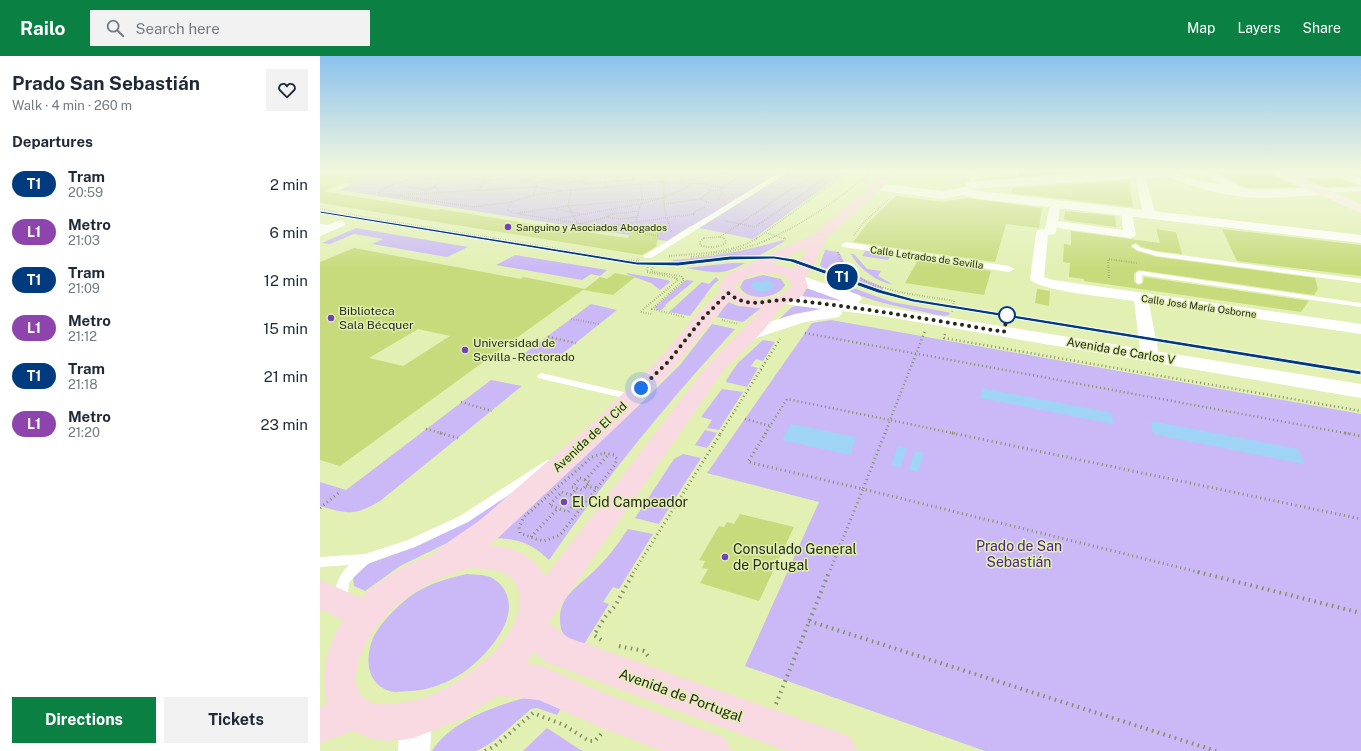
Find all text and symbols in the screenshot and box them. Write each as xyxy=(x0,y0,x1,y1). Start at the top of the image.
search box xyxy=(90,10,370,46)
text: Railo xyxy=(20,17,66,39)
icon: search xyxy=(104,17,126,39)
text: Search here xyxy=(136,20,220,37)
text: Map xyxy=(1187,20,1215,36)
text: Layers xyxy=(1237,20,1281,36)
text: Share xyxy=(1303,20,1341,36)
button: heart xyxy=(266,69,308,111)
text: Prado San Sebastián xyxy=(12,72,200,94)
text: Walk · 4 min · 260 m xyxy=(12,98,132,113)
text: Departures xyxy=(12,133,93,150)
text: Tram xyxy=(68,168,105,185)
text: T1 xyxy=(27,176,41,192)
text: 2 min xyxy=(270,176,308,193)
text: 20:59 xyxy=(68,185,103,200)
text: Metro xyxy=(68,216,111,233)
place label: Sanguino y Asociados Abogados xyxy=(516,221,667,233)
marker: Sanguino y Asociados Abogados xyxy=(503,222,513,232)
text: L1 xyxy=(27,224,41,240)
text: 6 min xyxy=(270,224,308,241)
text: 21:03 xyxy=(68,233,100,248)
street label: Calle Letrados de Sevilla xyxy=(870,243,984,271)
text: Tram xyxy=(68,264,105,281)
line badge: T1 xyxy=(824,264,860,290)
text: T1 xyxy=(835,269,849,285)
text: T1 xyxy=(27,272,41,288)
text: 12 min xyxy=(264,272,308,289)
text: 21:09 xyxy=(68,281,100,296)
street label: Calle José María Osborne xyxy=(1140,292,1258,320)
place label: Biblioteca Sala Bécquer xyxy=(339,304,414,332)
unlabelled marker xyxy=(998,306,1016,324)
text: Metro xyxy=(68,312,111,329)
marker: Biblioteca Sala Bécquer xyxy=(326,313,336,323)
text: L1 xyxy=(27,320,41,336)
text: 15 min xyxy=(263,320,308,337)
text: 21:12 xyxy=(68,329,97,344)
street label: Avenida de Carlos V xyxy=(1066,335,1176,367)
place label: Universidad de Sevilla - Rectorado xyxy=(473,336,575,364)
marker: Universidad de Sevilla - Rectorado xyxy=(460,345,470,355)
text: Tram xyxy=(68,360,105,377)
text: T1 xyxy=(27,368,41,384)
text: 21 min xyxy=(264,368,308,385)
text: 21:18 xyxy=(68,377,98,392)
your location xyxy=(631,378,651,398)
street label: Avenida de El Cid xyxy=(550,399,630,475)
text: Metro xyxy=(68,408,111,425)
text: L1 xyxy=(27,416,41,432)
text: 23 min xyxy=(261,416,308,433)
text: 21:20 xyxy=(68,425,100,440)
place label: El Cid Campeador xyxy=(572,494,688,510)
marker: El Cid Campeador xyxy=(559,497,569,507)
park label: Prado de San Sebastián xyxy=(976,538,1062,570)
place label: Consulado General de Portugal xyxy=(733,541,857,573)
marker: Consulado General de Portugal xyxy=(720,552,730,562)
street label: Avenida de Portugal xyxy=(617,665,745,725)
button: Directions xyxy=(12,697,156,743)
button: Tickets xyxy=(164,697,308,743)

